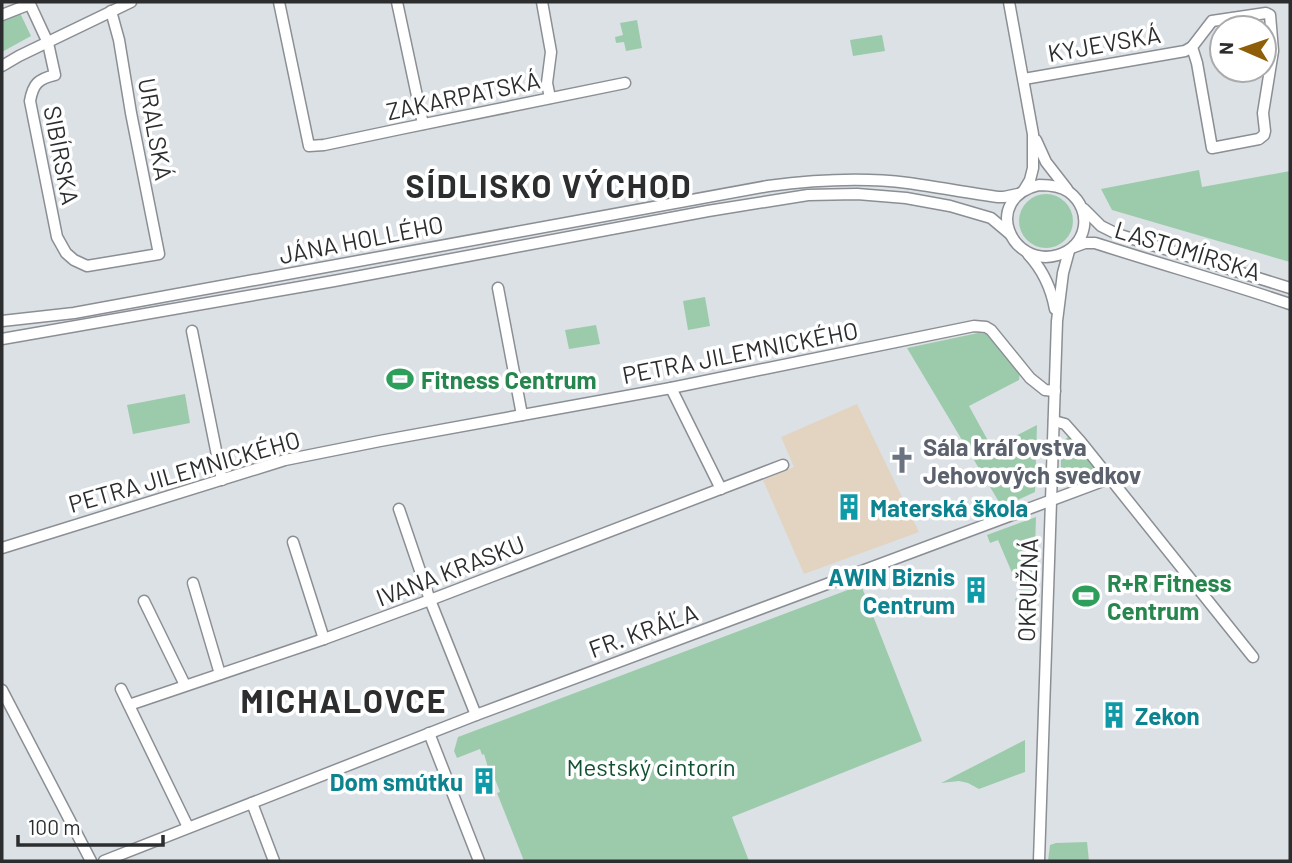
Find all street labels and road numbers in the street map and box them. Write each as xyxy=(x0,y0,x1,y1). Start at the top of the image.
street label: KYJEVSKÁ xyxy=(1045,19,1163,67)
street label: ZAKARPATSKÁ xyxy=(383,65,543,125)
street label: URALSKÁ xyxy=(133,76,179,182)
street label: SIBÍRSKA xyxy=(38,103,86,207)
street label: JÁNA HOLLÉHO xyxy=(276,209,446,269)
street label: LASTOMÍRSKA xyxy=(1111,214,1265,286)
street label: PETRA JILEMNICKÉHO xyxy=(620,315,860,389)
street label: PETRA JILEMNICKÉHO xyxy=(65,424,303,518)
street label: IVANA KRASKU xyxy=(372,528,528,612)
street label: OKRUŽNÁ xyxy=(1011,538,1043,642)
street label: FR. KRÁĽA xyxy=(585,597,701,663)

